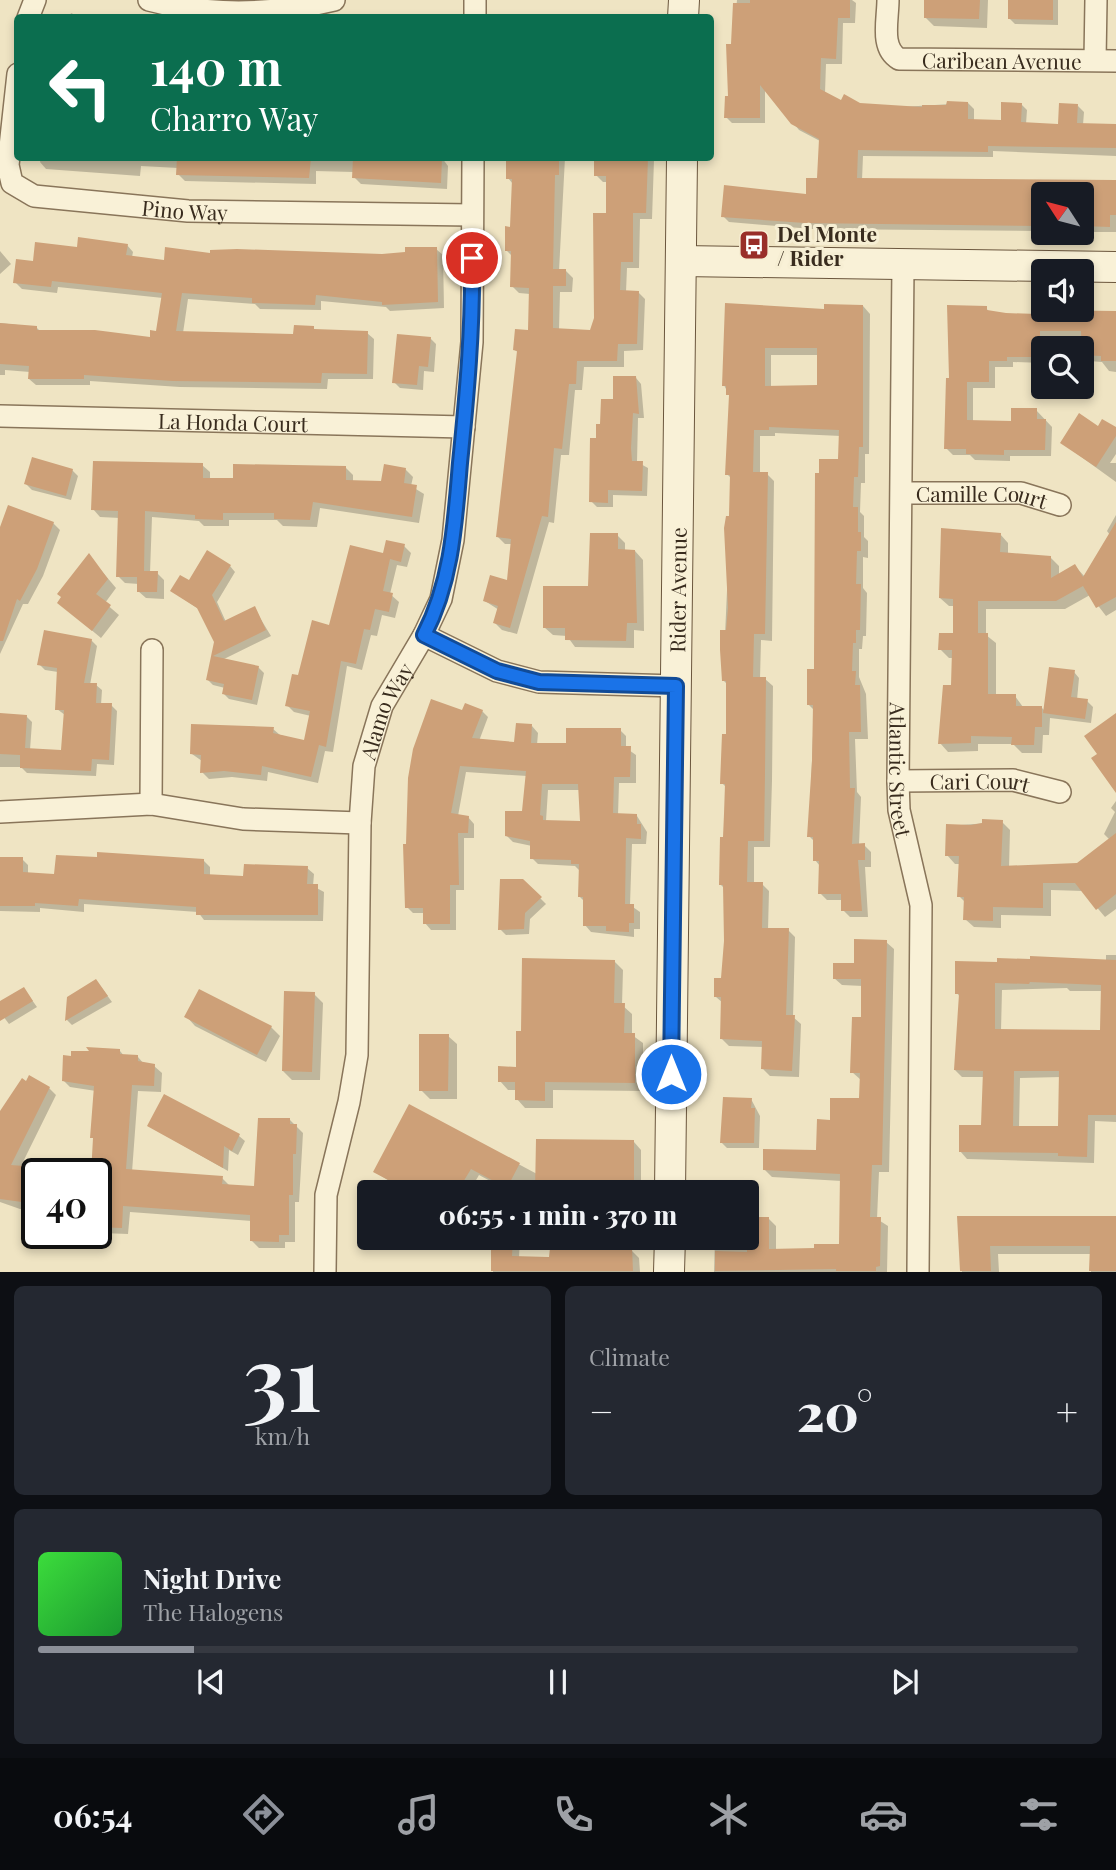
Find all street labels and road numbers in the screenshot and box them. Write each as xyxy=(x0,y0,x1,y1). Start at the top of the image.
street label: Caribean Avenue xyxy=(922,45,1082,75)
street label: Pino Way xyxy=(141,193,228,226)
street label: La Honda Court xyxy=(158,406,309,437)
street label: Camille Court xyxy=(916,479,1052,515)
street label: Rider Avenue xyxy=(662,527,692,653)
street label: Alamo Way xyxy=(353,657,419,764)
street label: Atlantic Street xyxy=(884,701,919,841)
street label: Cari Court xyxy=(930,766,1034,798)

